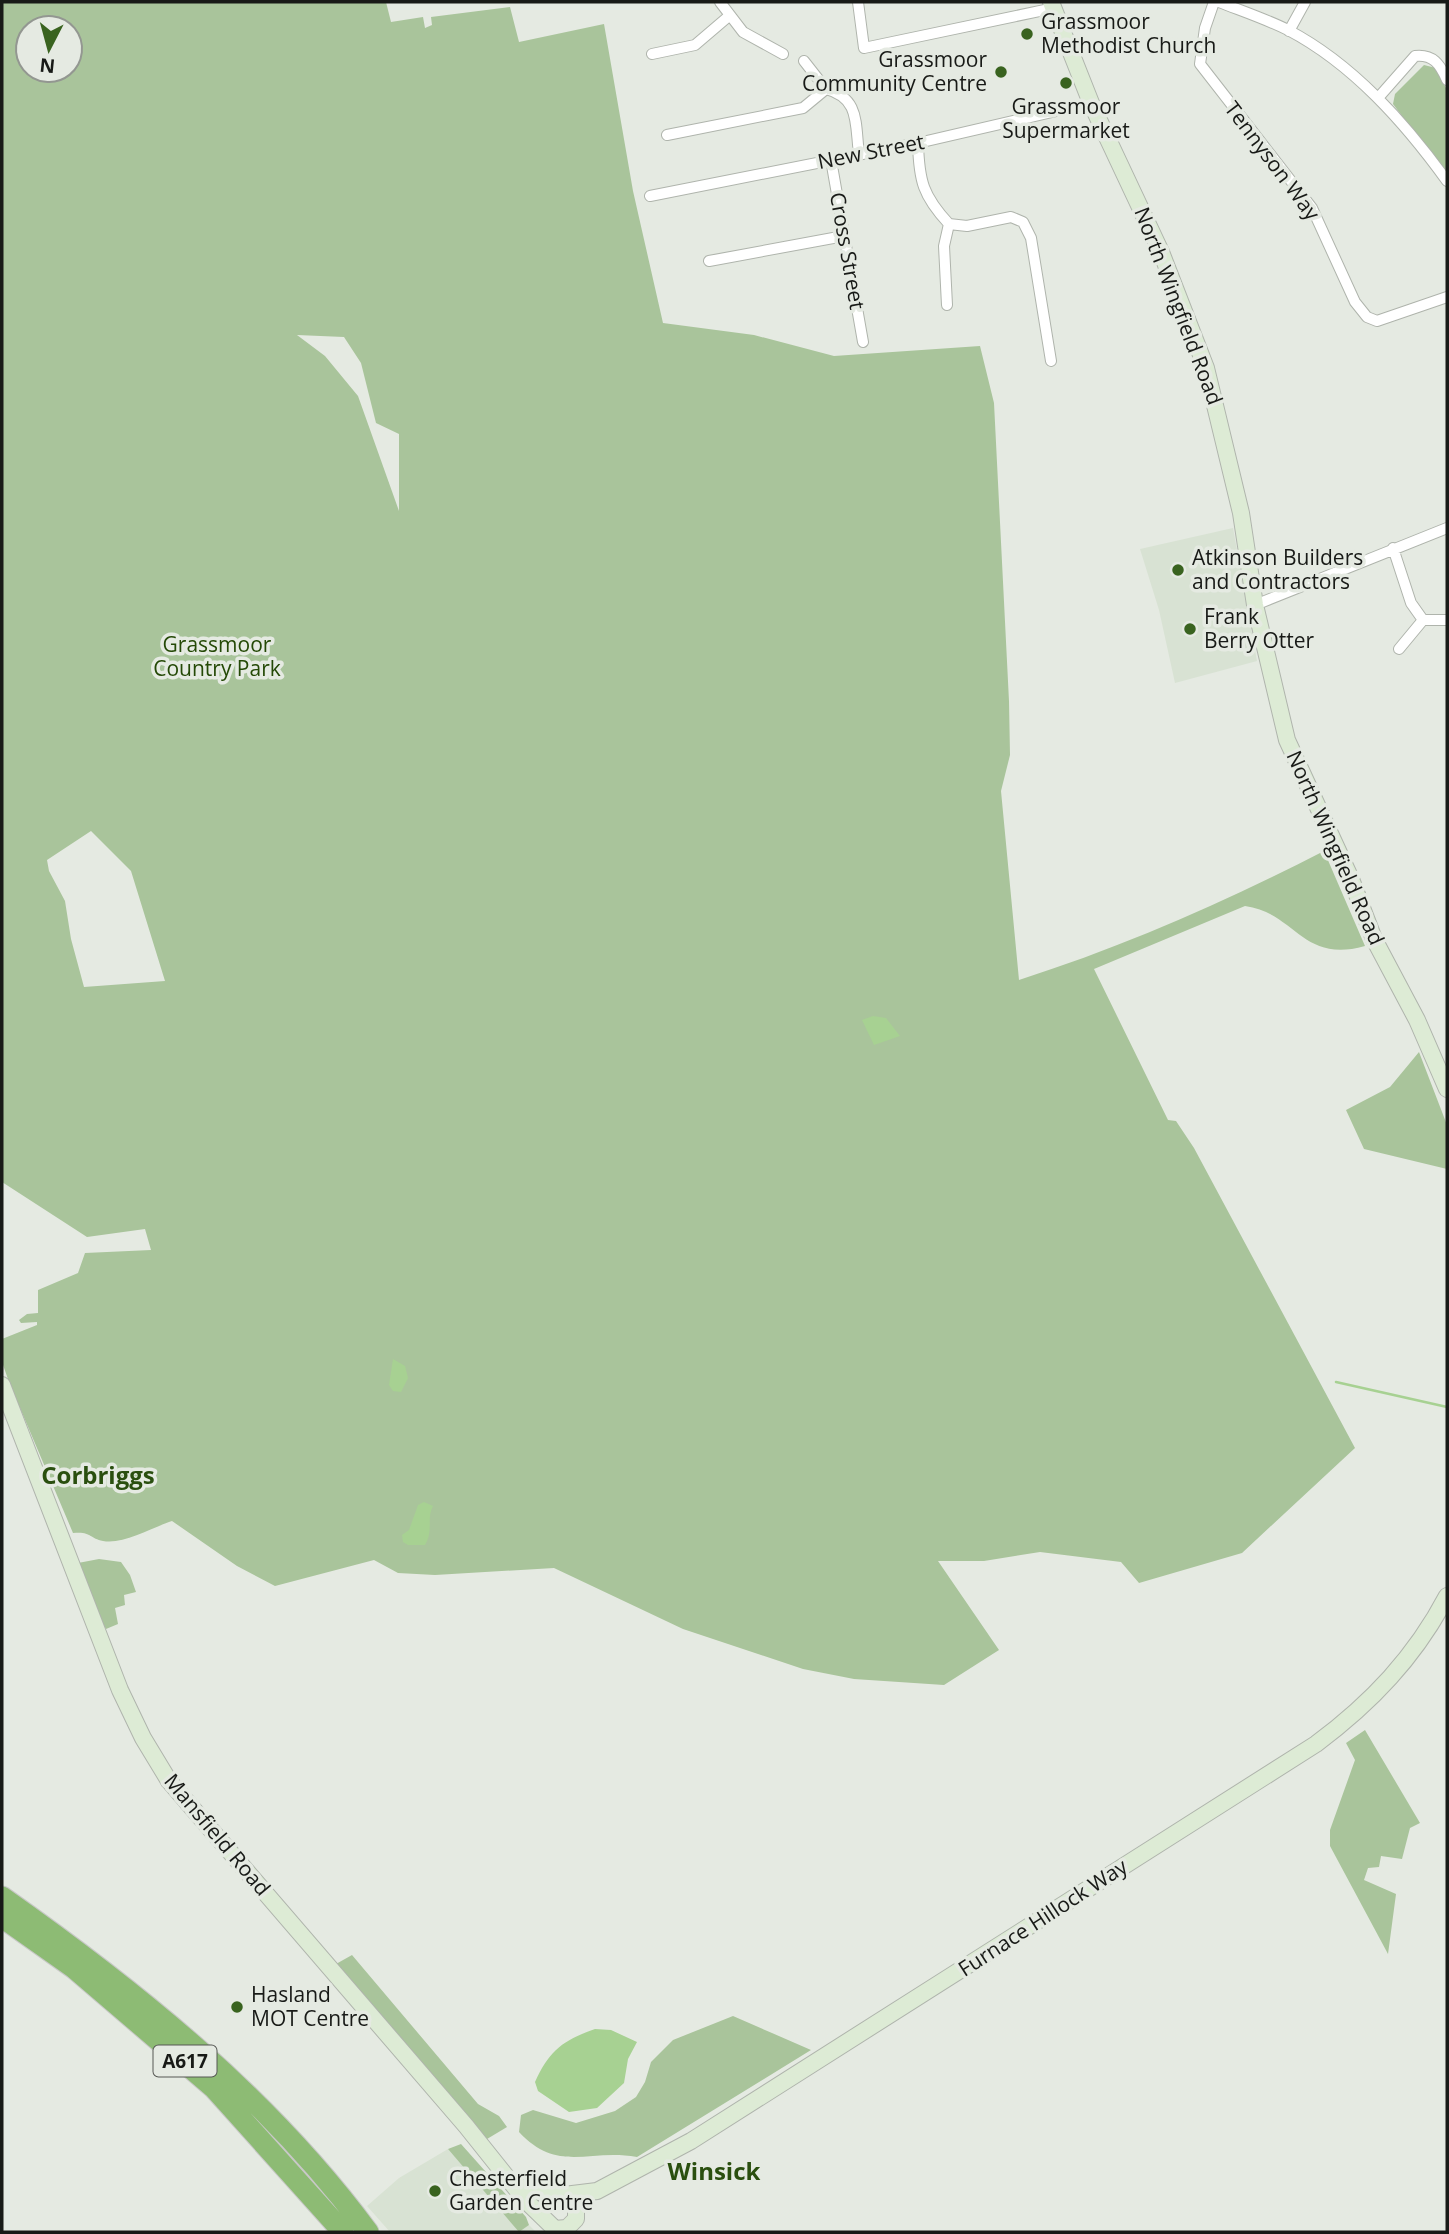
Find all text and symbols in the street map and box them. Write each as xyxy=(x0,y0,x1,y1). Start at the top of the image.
place label: Grassmoor Methodist Church xyxy=(1041,7,1216,59)
north arrow xyxy=(14,14,84,84)
marker: Grassmoor Methodist Church xyxy=(1019,26,1035,42)
place label: Grassmoor Community Centre xyxy=(802,45,987,97)
text: N xyxy=(38,52,56,80)
marker: Grassmoor Community Centre xyxy=(993,64,1009,80)
marker: Grassmoor Supermarket xyxy=(1058,75,1074,91)
place label: Grassmoor Supermarket xyxy=(1002,92,1130,144)
street label: Tennyson Way xyxy=(1219,95,1327,226)
street label: New Street xyxy=(815,127,926,175)
street label: Cross Street xyxy=(824,190,872,312)
street label: North Wingfield Road xyxy=(1128,203,1230,409)
place label: Atkinson Builders and Contractors xyxy=(1192,543,1363,595)
marker: Atkinson Builders and Contractors xyxy=(1170,562,1186,578)
place label: Frank Berry Otter xyxy=(1204,602,1315,654)
marker: Frank Berry Otter xyxy=(1182,621,1198,637)
park label: Grassmoor Country Park xyxy=(153,630,281,682)
street label: North Wingfield Road xyxy=(1280,746,1391,949)
district label: Corbriggs xyxy=(41,1458,155,1491)
street label: Mansfield Road xyxy=(158,1767,277,1901)
street label: Furnace Hillock Way xyxy=(953,1852,1133,1982)
place label: Hasland MOT Centre xyxy=(251,1980,369,2032)
marker: Hasland MOT Centre xyxy=(229,1999,245,2015)
road number: A617 xyxy=(154,2046,216,2076)
district label: Winsick xyxy=(668,2154,761,2187)
place label: Chesterfield Garden Centre xyxy=(449,2164,593,2216)
marker: Chesterfield Garden Centre xyxy=(427,2183,443,2199)

